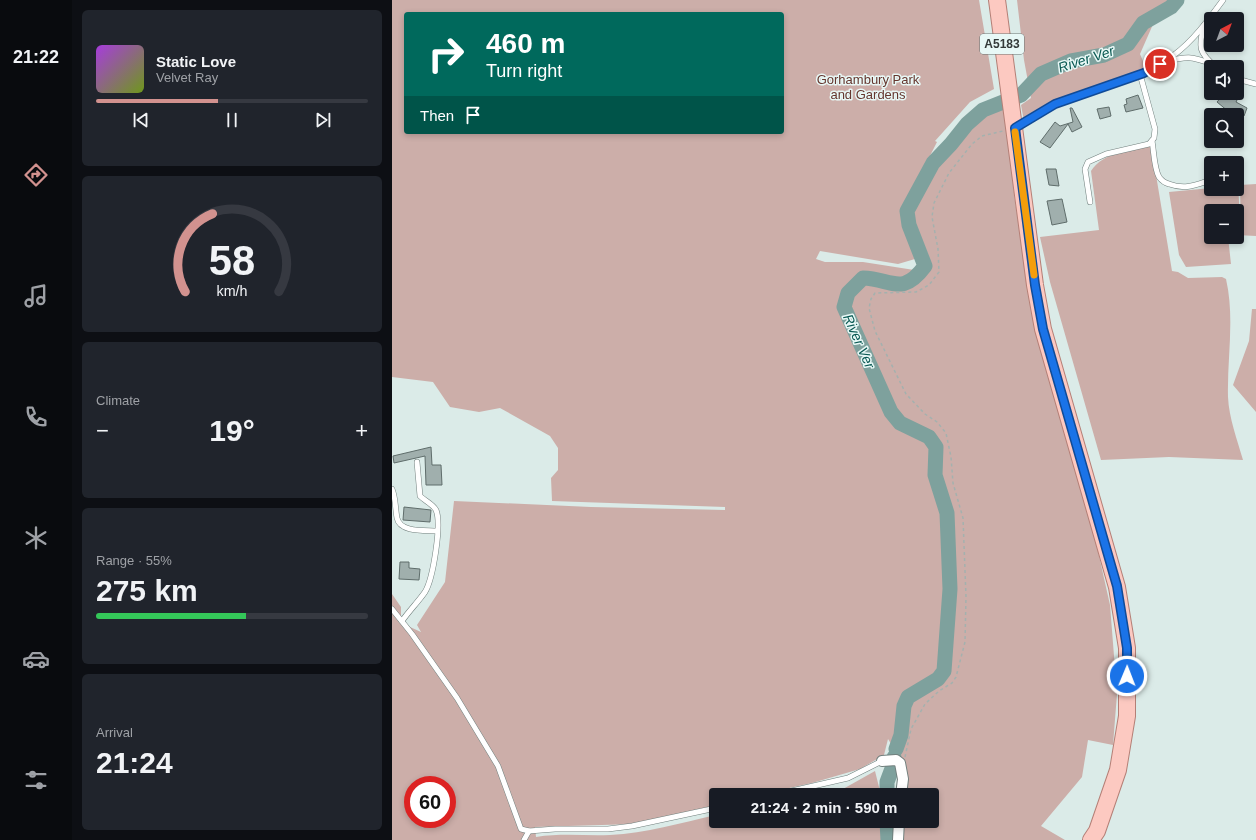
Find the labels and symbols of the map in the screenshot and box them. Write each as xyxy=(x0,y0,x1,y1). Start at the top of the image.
north arrow xyxy=(1204,12,1244,52)
road number: A5183 xyxy=(980,34,1024,54)
water label: River Ver xyxy=(1056,42,1117,76)
pin xyxy=(1143,47,1177,81)
park label: Gorhambury Park and Gardens xyxy=(817,72,920,102)
water label: River Ver xyxy=(840,311,879,372)
position arrow xyxy=(1106,655,1148,697)
speed limit sign: 60 xyxy=(404,776,456,828)

